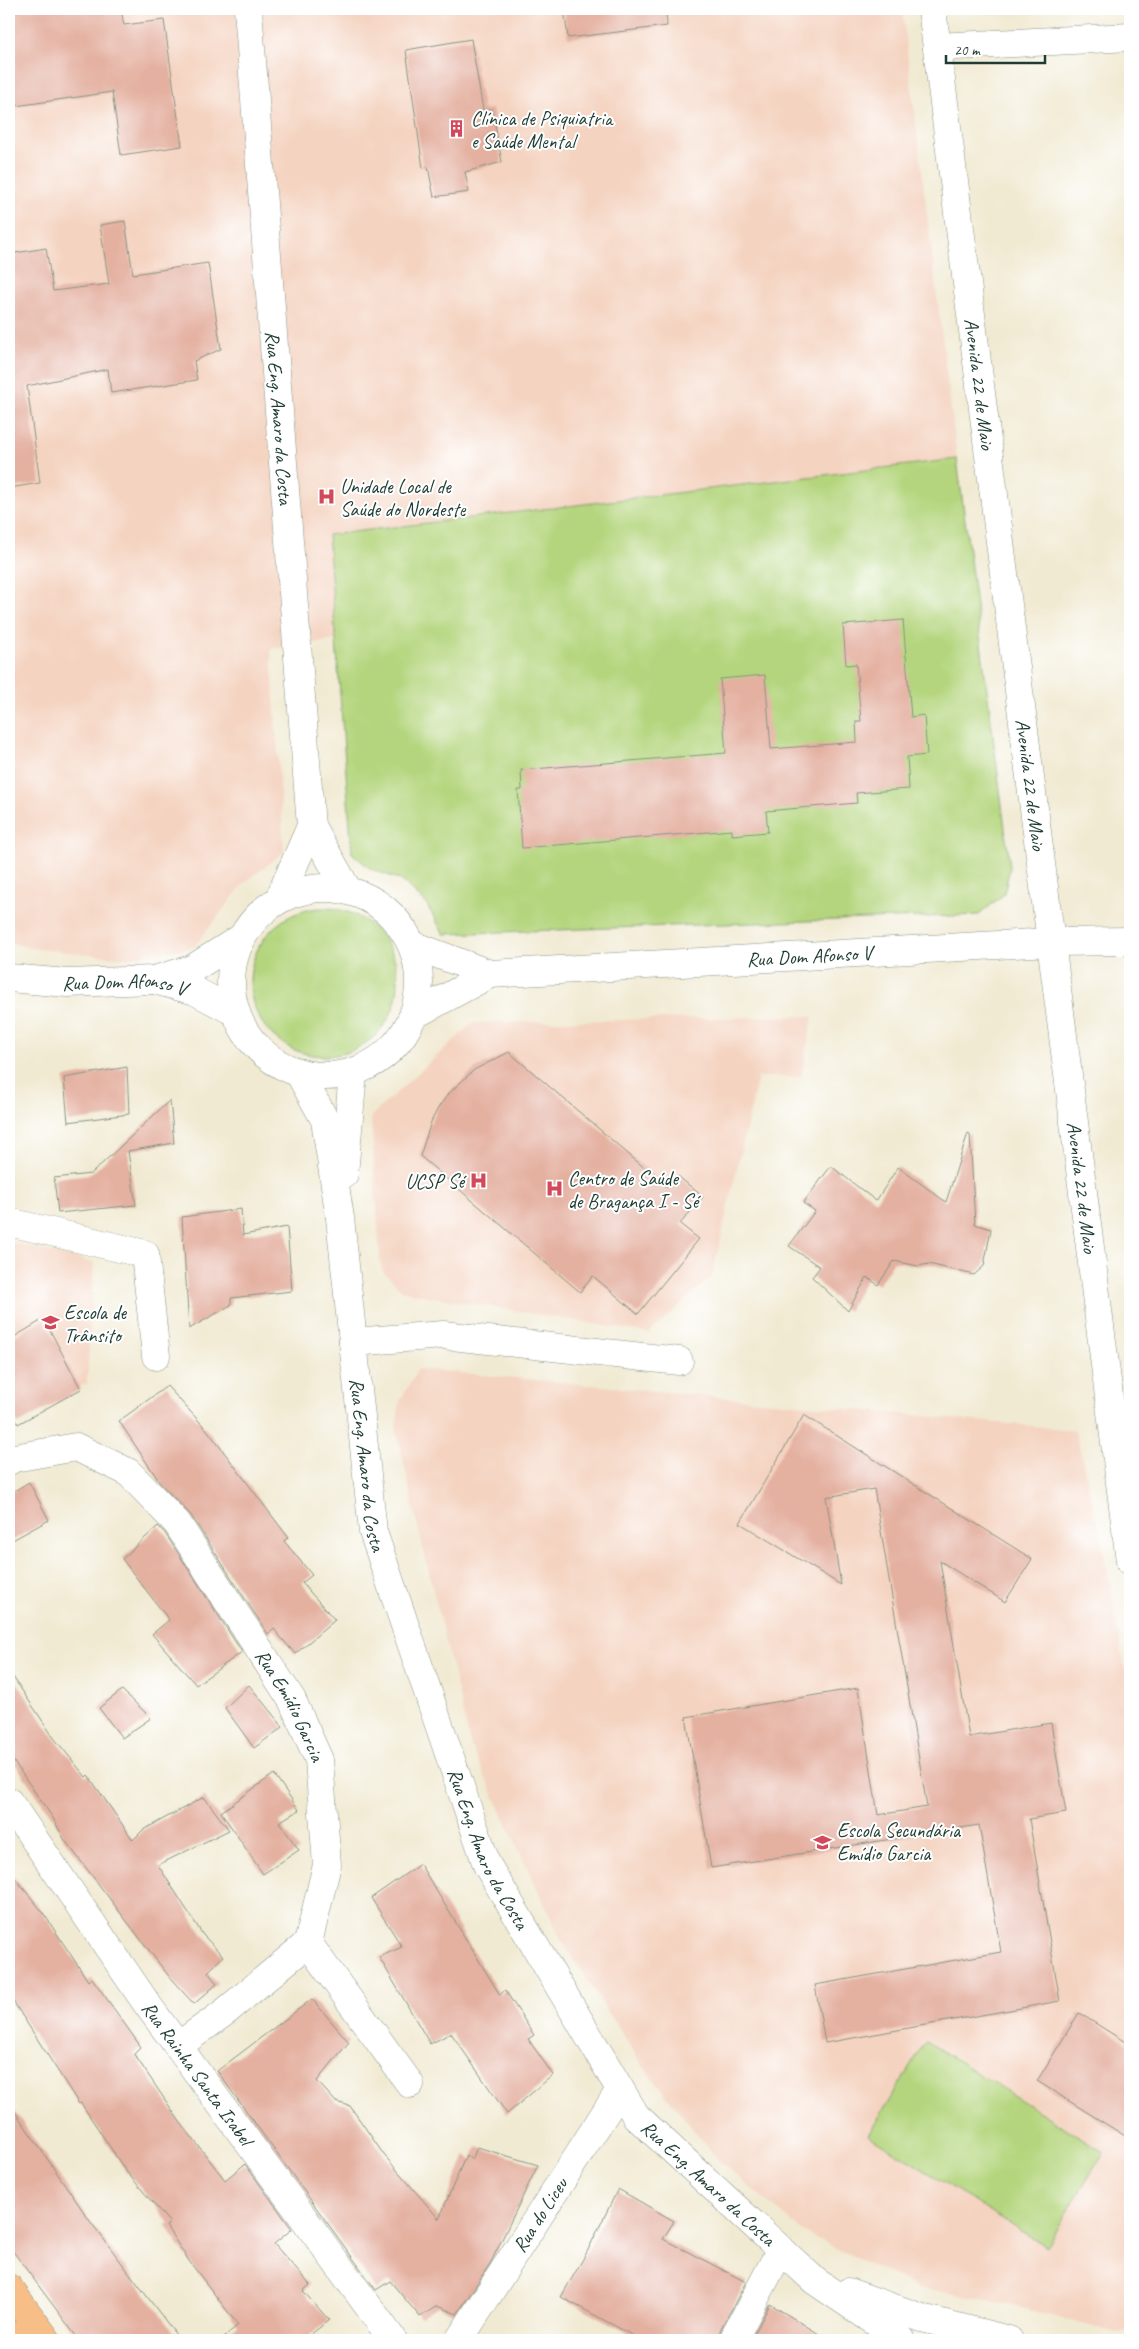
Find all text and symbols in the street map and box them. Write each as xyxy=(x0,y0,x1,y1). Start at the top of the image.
scale bar xyxy=(946,32,1045,64)
text: 20 m xyxy=(954,41,981,60)
place label: Clínica de Psiquiatria e Saúde Mental xyxy=(471,106,614,154)
building icon: Clínica de Psiquiatria e Saúde Mental xyxy=(447,119,467,139)
street label: Avenida 22 de Maio xyxy=(959,317,1000,452)
street label: Rua Eng. Amaro da Costa xyxy=(260,330,298,507)
place label: Unidade Local de Saúde do Nordeste xyxy=(340,474,467,522)
hospital icon: Unidade Local de Saúde do Nordeste xyxy=(316,487,336,507)
street label: Avenida 22 de Maio xyxy=(1010,718,1051,853)
street label: Rua Dom Afonso V xyxy=(746,940,877,972)
street label: Rua Dom Afonso V xyxy=(62,967,194,1002)
street label: Avenida 22 de Maio xyxy=(1061,1120,1103,1256)
place label: Centro de Saúde de Bragança I - Sé xyxy=(568,1166,702,1214)
place label: UCSP Sé xyxy=(406,1169,467,1194)
hospital icon: UCSP Sé xyxy=(468,1171,488,1191)
hospital icon: Centro de Saúde de Bragança I - Sé xyxy=(544,1179,564,1199)
place label: Escola de Trânsito xyxy=(64,1300,128,1348)
school or university icon: Escola de Trânsito xyxy=(40,1313,60,1333)
street label: Rua Eng. Amaro da Costa xyxy=(344,1377,391,1556)
street label: Rua Emídio Garcia xyxy=(249,1645,331,1767)
street label: Rua Eng. Amaro da Costa xyxy=(442,1765,535,1936)
place label: Escola Secundária Emídio Garcia xyxy=(837,1818,962,1866)
school or university icon: Escola Secundária Emídio Garcia xyxy=(813,1832,833,1852)
street label: Rua Rainha Santa Isabel xyxy=(136,1996,260,2153)
street label: Rua Eng. Amaro da Costa xyxy=(636,2115,782,2253)
street label: Rua do Liceu xyxy=(507,2172,574,2257)

